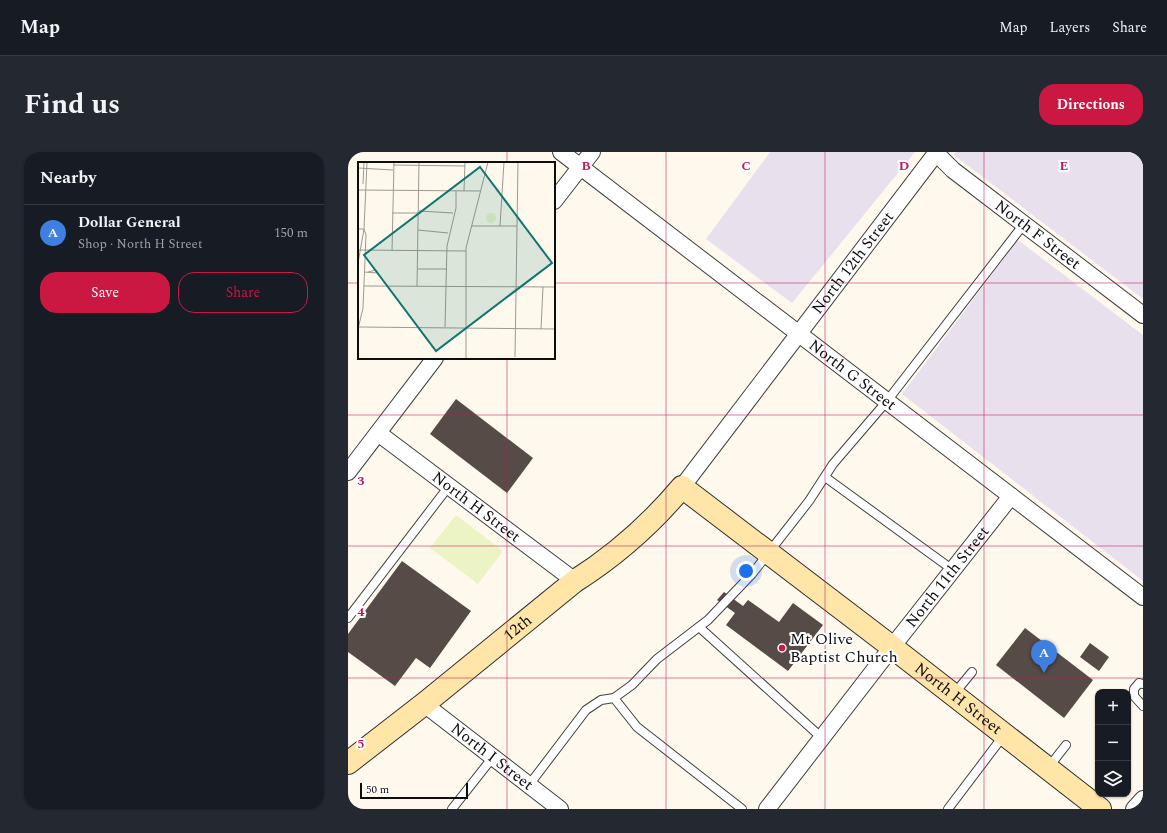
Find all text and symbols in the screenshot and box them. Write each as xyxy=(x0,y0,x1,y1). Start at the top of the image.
text: Map xyxy=(20,13,60,42)
text: Map xyxy=(999,17,1028,38)
text: Layers xyxy=(1050,17,1090,38)
text: Share xyxy=(1112,17,1147,38)
text: Find us xyxy=(24,83,120,126)
button: Directions xyxy=(1039,84,1143,125)
text: B xyxy=(581,156,591,176)
text: C xyxy=(741,156,751,176)
text: D xyxy=(899,156,909,176)
text: E xyxy=(1060,156,1069,176)
inset map xyxy=(358,162,555,359)
text: Nearby xyxy=(40,165,96,191)
street label: North F Street xyxy=(990,194,1086,276)
street label: North 12th Street xyxy=(806,206,900,319)
text: Dollar General xyxy=(78,211,181,234)
text: A xyxy=(48,223,58,243)
text: 150 m xyxy=(274,223,308,243)
text: Shop · North H Street xyxy=(78,234,203,254)
button: Save xyxy=(40,272,170,313)
button: Share xyxy=(178,272,308,313)
street label: North G Street xyxy=(803,333,902,417)
street label: North H Street xyxy=(427,466,526,548)
text: 3 xyxy=(357,471,365,491)
street label: North 11th Street xyxy=(900,520,995,633)
your location xyxy=(736,561,756,581)
text: 4 xyxy=(357,602,365,622)
street label: 12th xyxy=(498,609,537,647)
place label: Mt Olive Baptist Church xyxy=(790,627,898,669)
pin: A xyxy=(1031,640,1057,673)
marker: Mt Olive Baptist Church xyxy=(777,643,787,653)
street label: North H Street xyxy=(909,657,1008,741)
map controls xyxy=(1095,689,1131,797)
button: + xyxy=(1095,689,1131,725)
street label: North I Street xyxy=(446,717,539,797)
button: − xyxy=(1095,725,1131,761)
text: 5 xyxy=(357,734,365,754)
button: layers xyxy=(1095,761,1131,797)
scale bar xyxy=(360,781,468,800)
text: 50 m xyxy=(366,781,389,798)

